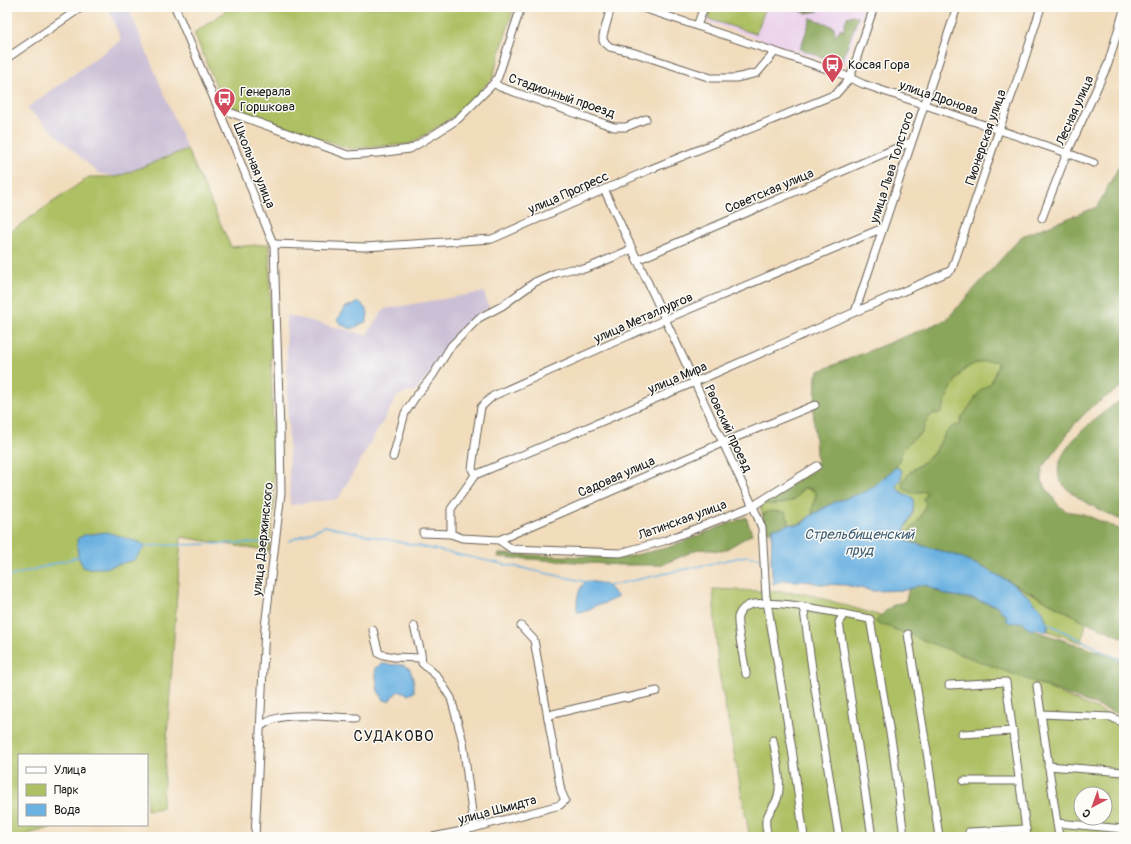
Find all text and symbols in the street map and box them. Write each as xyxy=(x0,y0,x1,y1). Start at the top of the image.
bus stop icon: Косая Гора xyxy=(820,51,846,84)
place label: Косая Гора xyxy=(848,57,909,73)
street label: Стадионный проезд xyxy=(506,70,617,122)
street label: Лесная улица xyxy=(1052,73,1097,149)
street label: улица Дронова xyxy=(896,77,980,119)
place label: Генерала Горшкова xyxy=(240,84,295,115)
bus stop icon: Генерала Горшкова xyxy=(212,85,238,118)
street label: Пионерская улица xyxy=(962,87,1010,187)
street label: улица Льва Толстого xyxy=(866,109,918,226)
street label: Школьная улица xyxy=(230,120,279,211)
street label: Советская улица xyxy=(723,165,816,217)
street label: улица Прогресс xyxy=(525,168,611,218)
street label: улица Металлургов xyxy=(591,289,695,347)
street label: улица Мира xyxy=(645,358,709,398)
street label: Рвовский проезд xyxy=(701,382,755,475)
street label: Садовая улица xyxy=(575,453,657,501)
street label: улица Дзержинского xyxy=(249,482,277,598)
street label: Латинская улица xyxy=(635,496,729,544)
water label: Стрельбищенский пруд xyxy=(804,526,915,559)
district label: СУДАКОВО xyxy=(353,727,435,746)
legend xyxy=(18,754,148,826)
text: Улица xyxy=(54,763,86,778)
text: Парк xyxy=(54,783,79,798)
north arrow xyxy=(1073,786,1113,826)
street label: улица Шмидта xyxy=(455,792,538,828)
text: Вода xyxy=(54,803,80,818)
text: С xyxy=(1080,806,1094,820)

